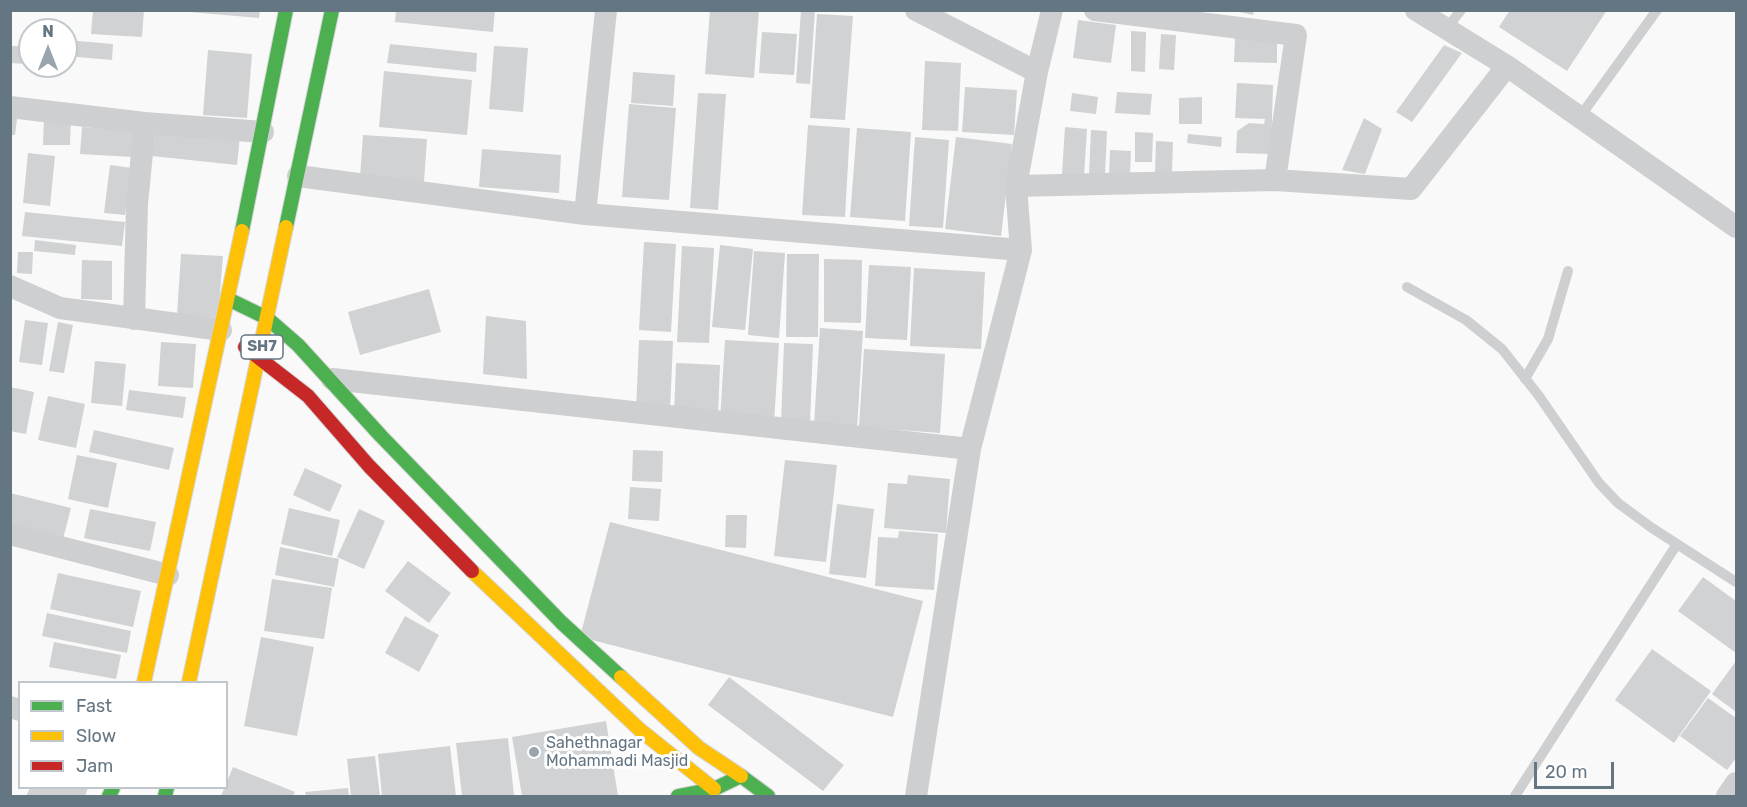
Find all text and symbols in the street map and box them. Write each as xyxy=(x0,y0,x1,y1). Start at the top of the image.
north arrow xyxy=(18,18,78,78)
text: N xyxy=(42,22,54,41)
road number: SH7 xyxy=(241,335,283,359)
legend xyxy=(18,681,228,789)
text: Fast xyxy=(76,695,112,717)
text: Slow xyxy=(76,725,116,747)
place label: Sahethnagar Mohammadi Masjid xyxy=(546,733,688,771)
marker: Sahethnagar Mohammadi Masjid xyxy=(527,745,541,759)
scale bar xyxy=(1537,750,1616,788)
text: Jam xyxy=(76,755,113,777)
text: 20 m xyxy=(1545,761,1587,783)

